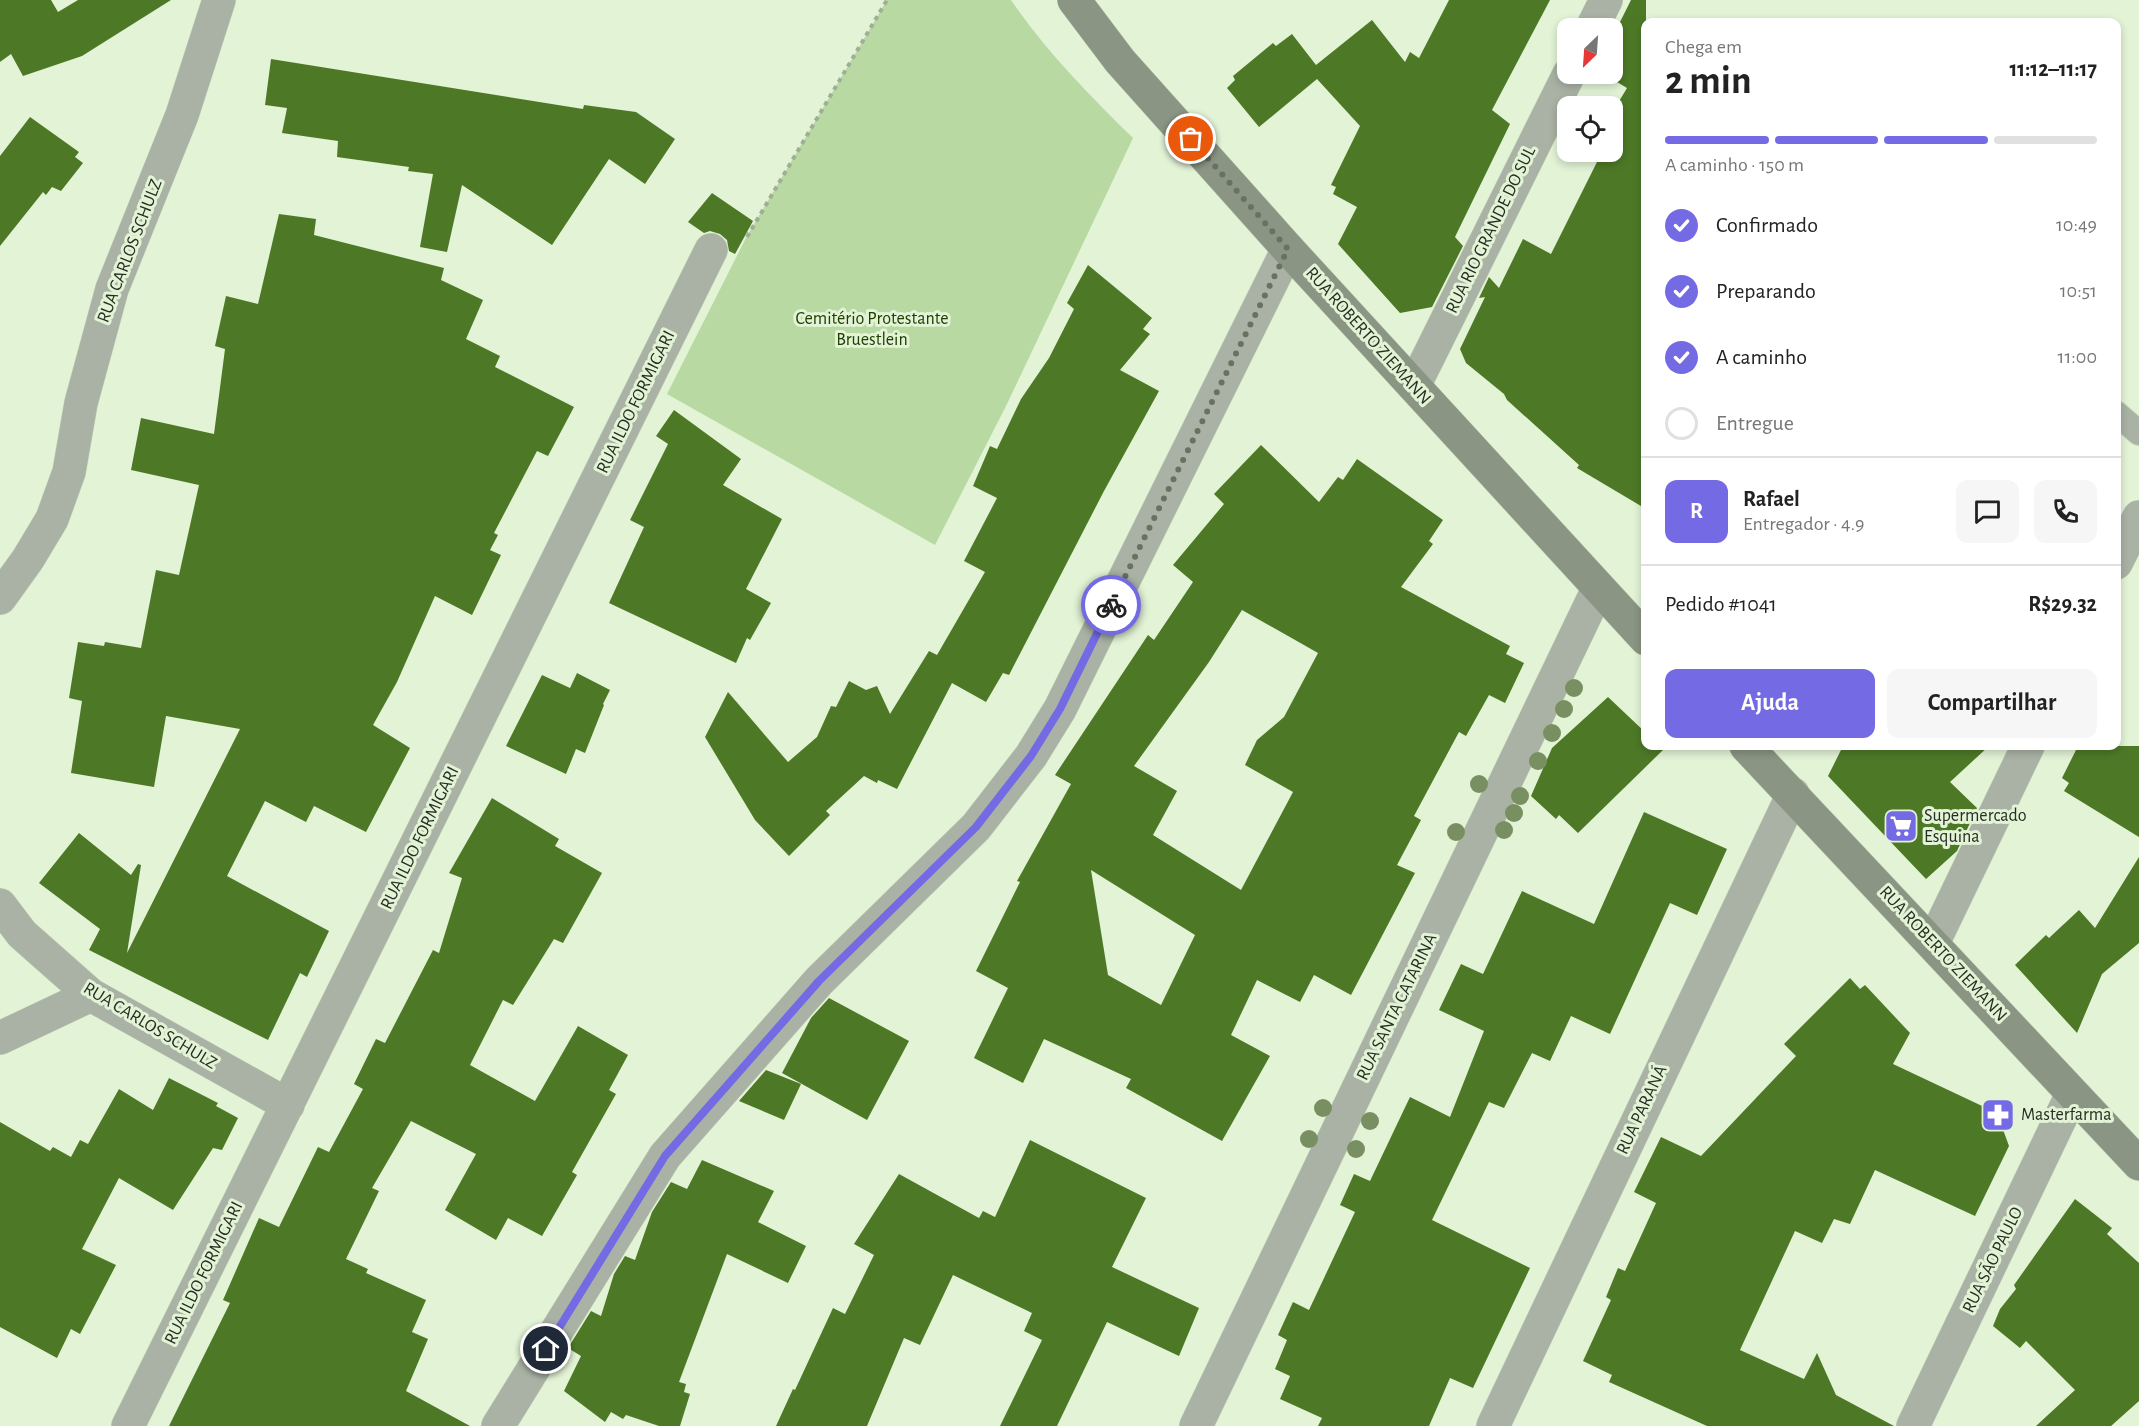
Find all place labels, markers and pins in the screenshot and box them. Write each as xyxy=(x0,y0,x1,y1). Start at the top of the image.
pin xyxy=(1165,113,1216,164)
place label: Supermercado Esquina xyxy=(1924,807,2027,846)
supermarket icon: Supermercado Esquina xyxy=(1883,808,1919,844)
pharmacy icon: Masterfarma xyxy=(1980,1097,2016,1133)
place label: Masterfarma xyxy=(2021,1106,2112,1124)
pin xyxy=(520,1323,571,1374)

